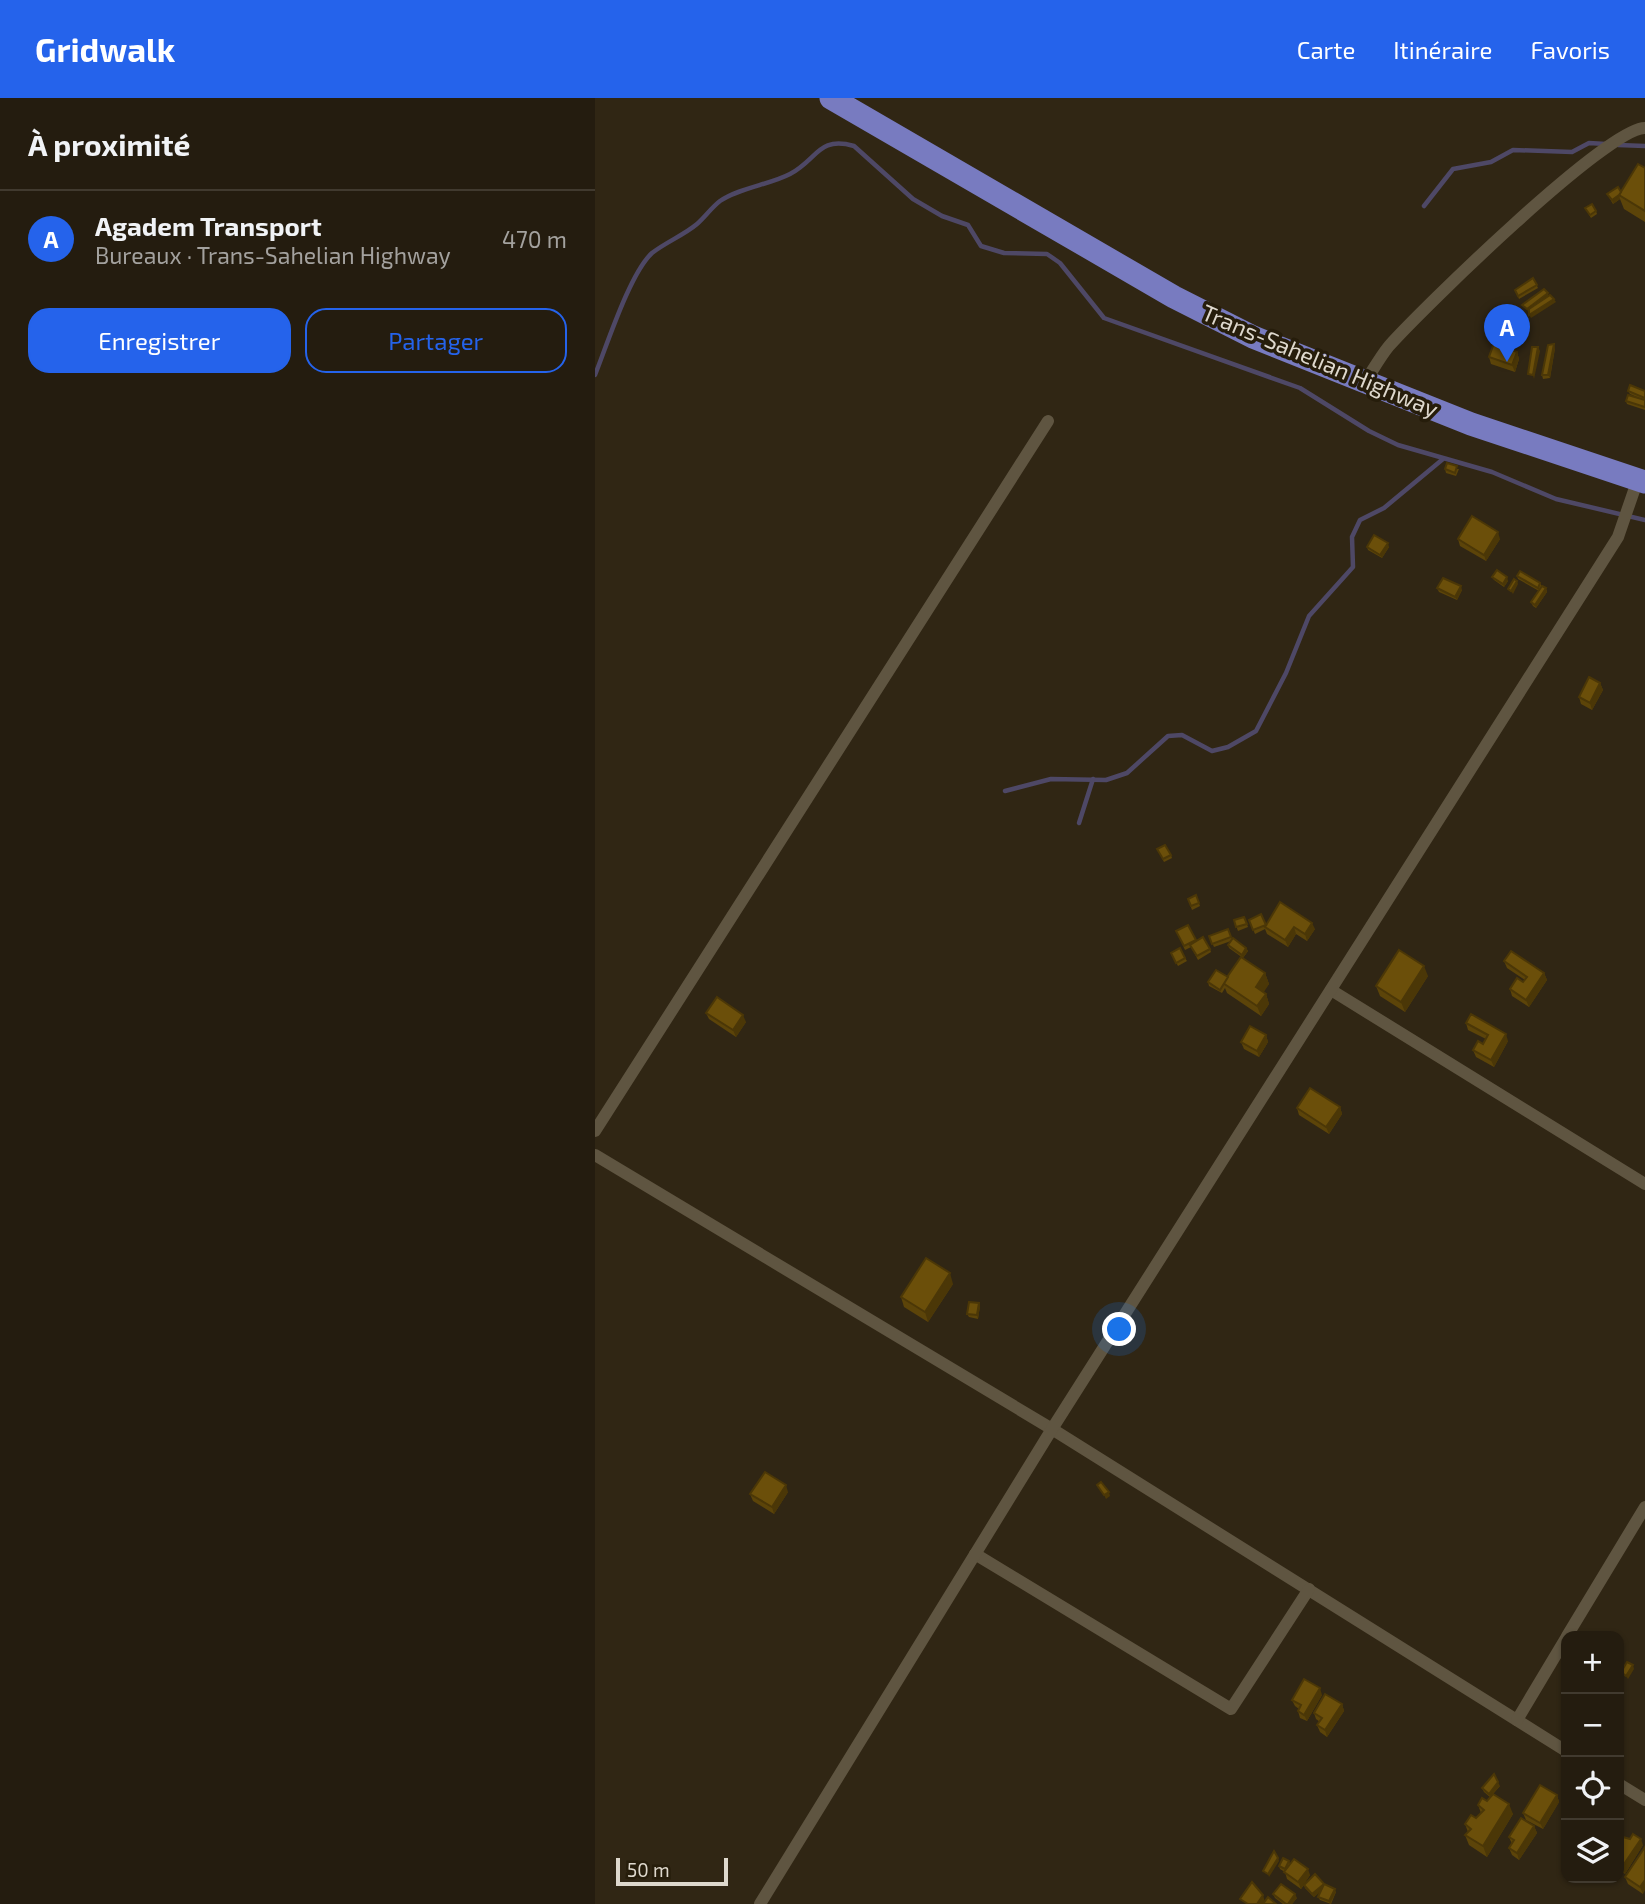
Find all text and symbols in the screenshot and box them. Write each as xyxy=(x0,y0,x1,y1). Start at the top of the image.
text: Gridwalk xyxy=(35,29,175,69)
text: Carte xyxy=(1297,35,1355,64)
text: Itinéraire xyxy=(1393,35,1492,64)
text: Favoris xyxy=(1530,35,1610,64)
text: À proximité xyxy=(28,126,190,162)
text: Agadem Transport xyxy=(95,210,322,241)
text: A xyxy=(43,225,59,253)
text: 470 m xyxy=(502,225,567,253)
text: Bureaux · Trans-Sahelian Highway xyxy=(95,241,451,269)
street label: Trans-Sahelian Highway xyxy=(1198,298,1443,423)
pin: A xyxy=(1484,304,1530,362)
button: Enregistrer xyxy=(28,308,291,373)
button: Partager xyxy=(305,308,567,373)
your location xyxy=(1102,1312,1136,1346)
map controls xyxy=(1561,1631,1624,1883)
button: + xyxy=(1561,1631,1624,1694)
button: − xyxy=(1561,1694,1624,1757)
button: locate xyxy=(1561,1757,1624,1820)
button: layers xyxy=(1561,1820,1624,1883)
scale bar xyxy=(616,1855,728,1887)
text: 50 m xyxy=(627,1858,670,1881)

